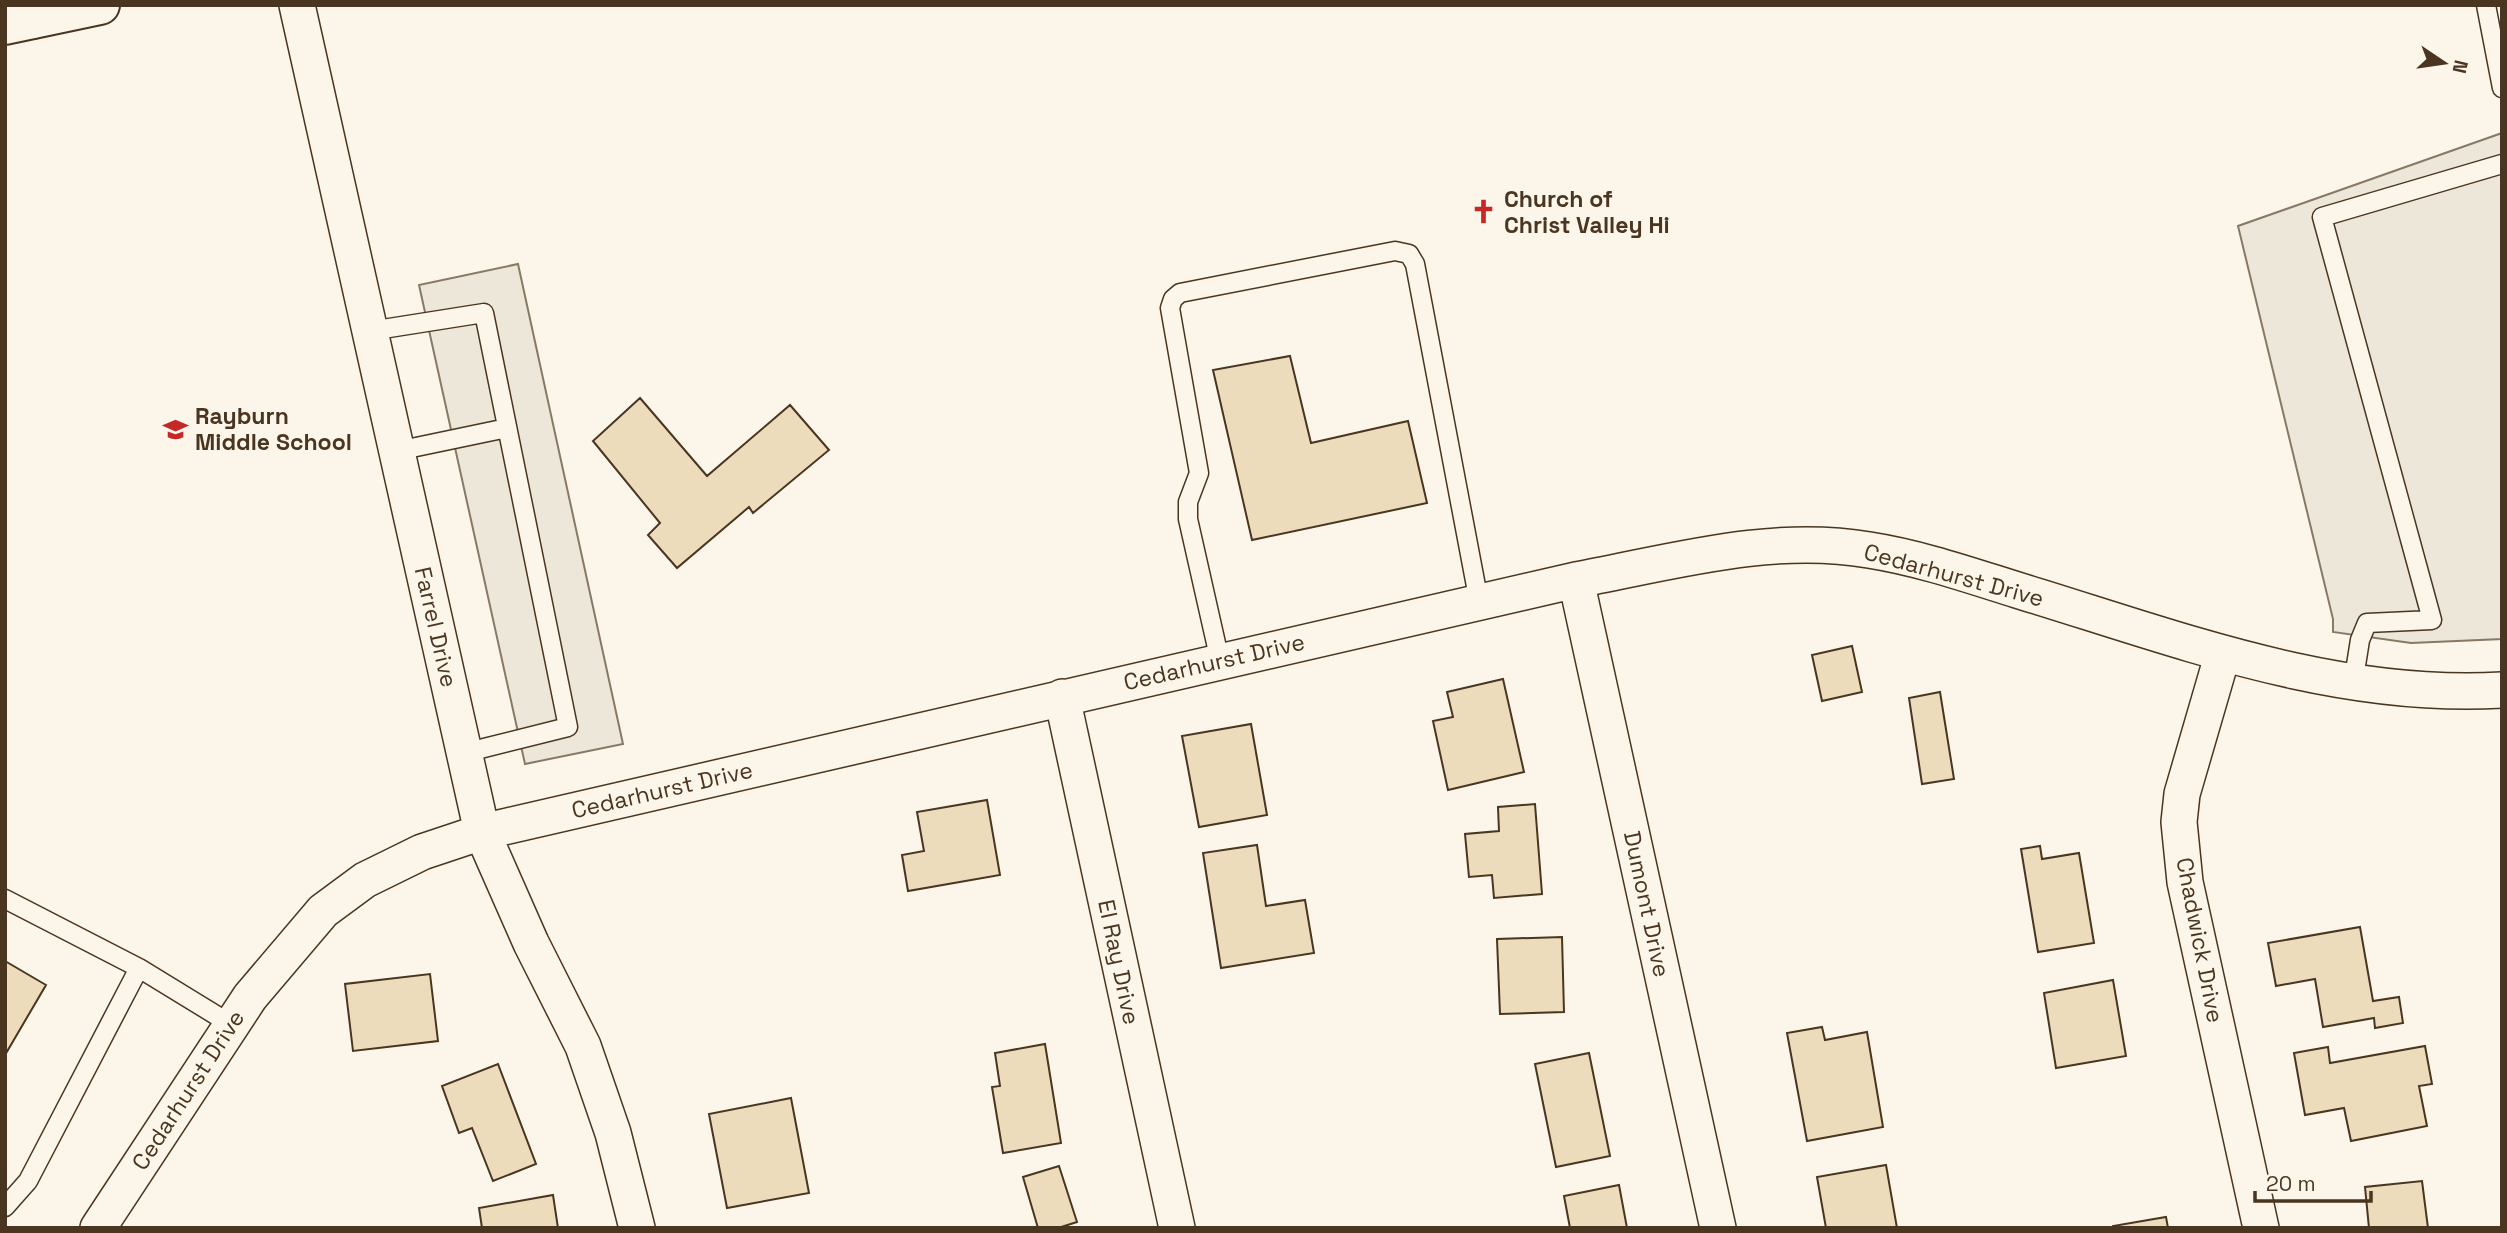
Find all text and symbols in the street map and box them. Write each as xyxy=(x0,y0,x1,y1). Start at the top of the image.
north arrow xyxy=(2409,28,2479,98)
text: N xyxy=(2446,58,2474,76)
place label: Church of Christ Valley Hi xyxy=(1504,184,1670,240)
church icon: Church of Christ Valley Hi xyxy=(1470,198,1498,226)
place label: Rayburn Middle School xyxy=(195,401,352,457)
school or university icon: Rayburn Middle School xyxy=(161,415,189,443)
street label: Cedarhurst Drive xyxy=(1861,537,2047,613)
street label: Farrel Drive xyxy=(408,564,464,690)
street label: Cedarhurst Drive xyxy=(1121,627,1307,697)
street label: Cedarhurst Drive xyxy=(569,755,755,825)
street label: Dumont Drive xyxy=(1617,828,1677,980)
street label: Chadwick Drive xyxy=(2169,855,2231,1025)
street label: El Ray Drive xyxy=(1091,897,1147,1027)
street label: Cedarhurst Drive xyxy=(125,1004,251,1176)
scale bar xyxy=(2255,1160,2370,1204)
text: 20 m xyxy=(2266,1170,2316,1197)

